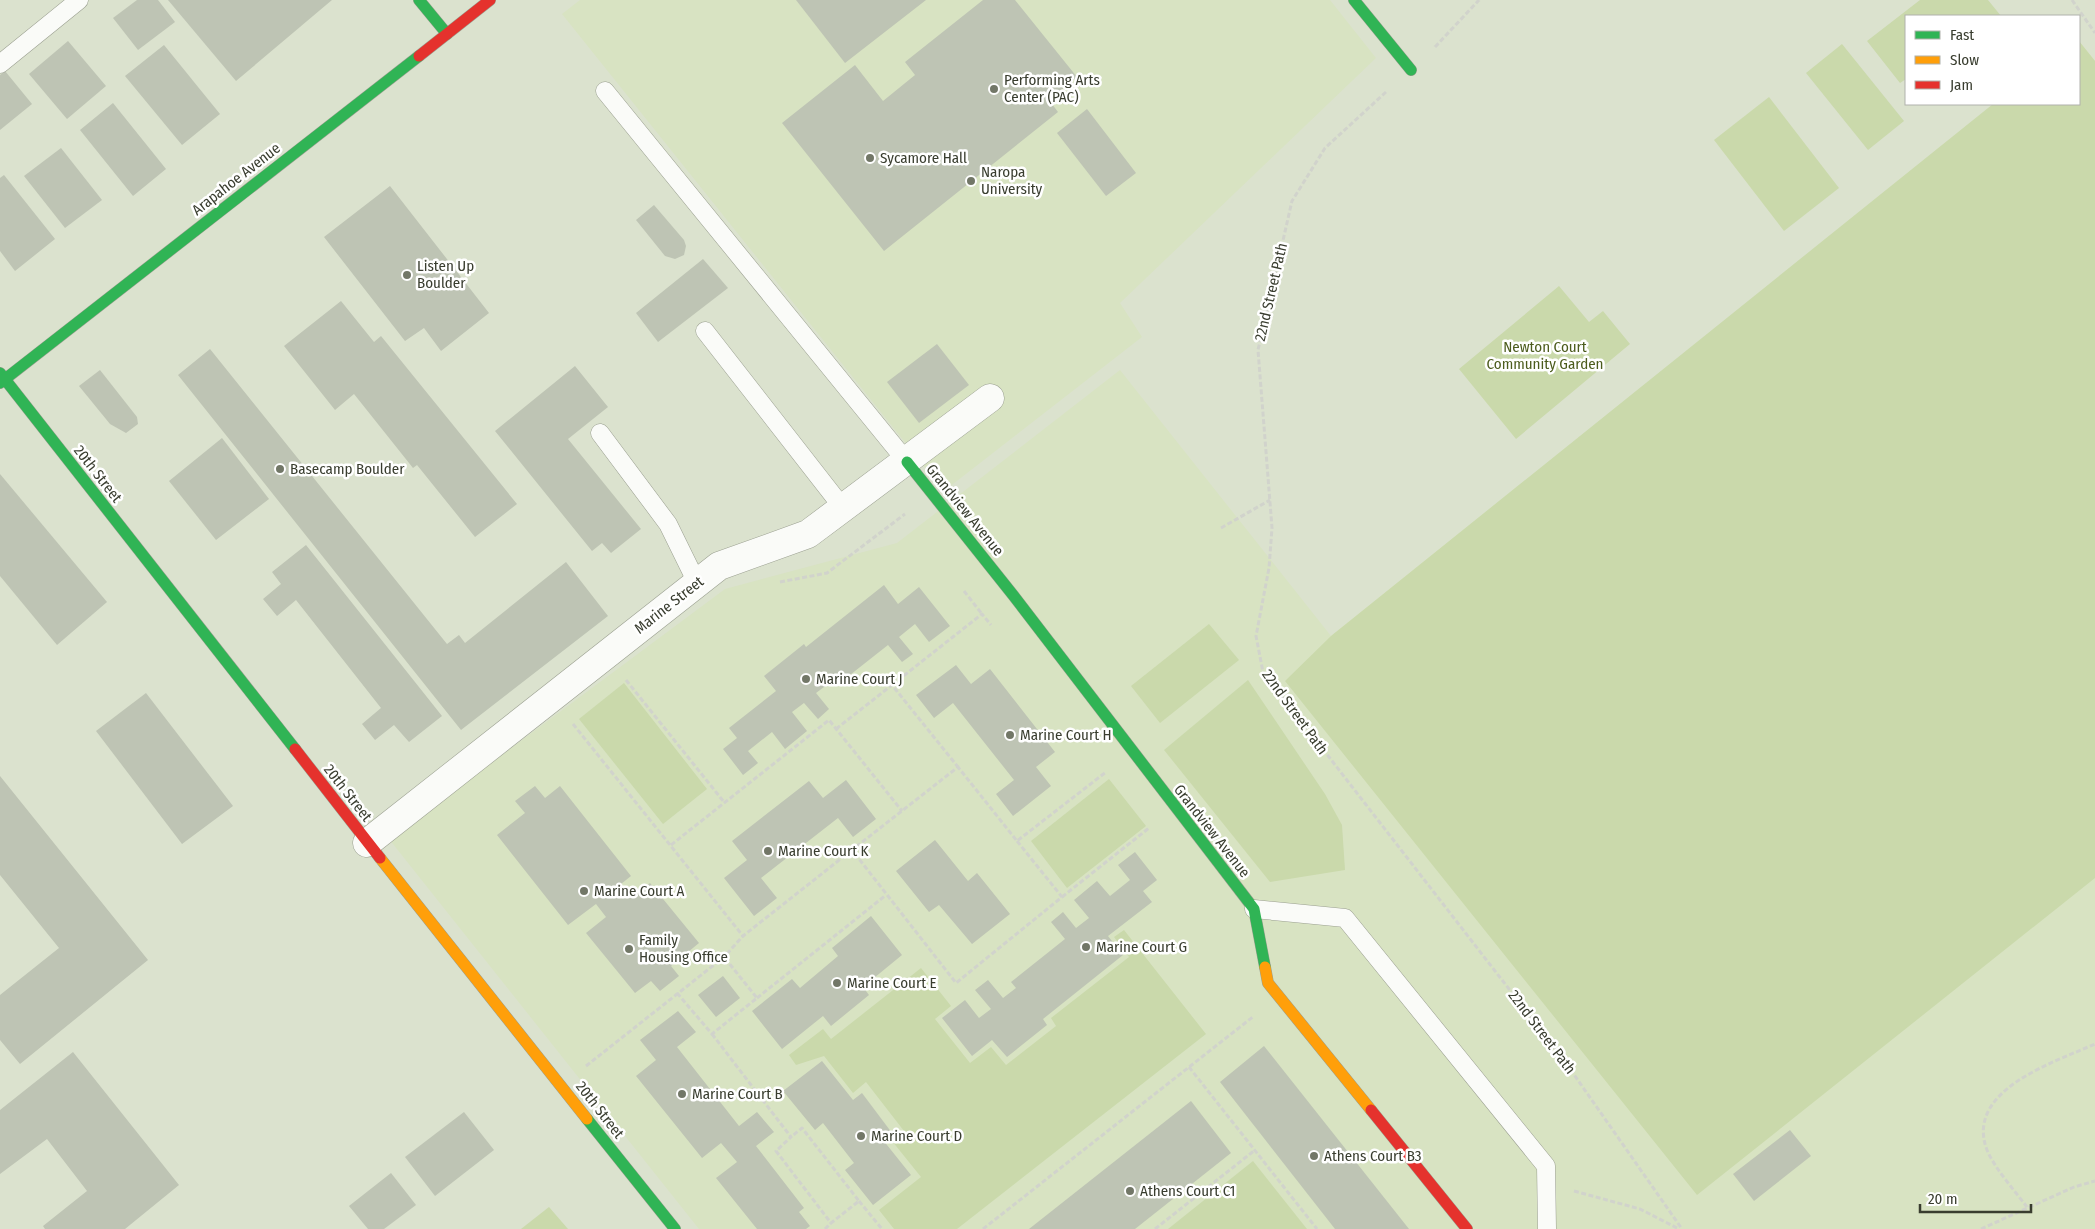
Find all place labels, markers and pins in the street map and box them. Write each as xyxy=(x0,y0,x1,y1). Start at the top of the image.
place label: Performing Arts Center (PAC) xyxy=(1004,71,1100,106)
marker: Performing Arts Center (PAC) xyxy=(988,83,1000,95)
place label: Sycamore Hall xyxy=(880,149,967,167)
marker: Sycamore Hall xyxy=(864,152,876,164)
place label: Naropa University xyxy=(981,163,1043,198)
marker: Naropa University xyxy=(965,175,977,187)
place label: Listen Up Boulder xyxy=(417,257,474,292)
marker: Listen Up Boulder xyxy=(401,269,413,281)
place label: Basecamp Boulder xyxy=(290,460,405,478)
marker: Basecamp Boulder xyxy=(274,463,286,475)
place label: Marine Court J xyxy=(816,670,903,688)
marker: Marine Court J xyxy=(800,673,812,685)
place label: Marine Court H xyxy=(1020,726,1112,744)
marker: Marine Court H xyxy=(1004,729,1016,741)
place label: Marine Court K xyxy=(778,842,869,860)
marker: Marine Court K xyxy=(762,845,774,857)
place label: Marine Court A xyxy=(594,882,685,900)
marker: Marine Court A xyxy=(578,885,590,897)
place label: Family Housing Office xyxy=(639,931,728,966)
place label: Marine Court G xyxy=(1096,938,1187,956)
marker: Marine Court G xyxy=(1080,941,1092,953)
marker: Family Housing Office xyxy=(623,943,635,955)
place label: Marine Court E xyxy=(847,974,937,992)
marker: Marine Court E xyxy=(831,977,843,989)
place label: Marine Court B xyxy=(692,1085,783,1103)
marker: Marine Court B xyxy=(676,1088,688,1100)
place label: Marine Court D xyxy=(871,1127,962,1145)
marker: Marine Court D xyxy=(855,1130,867,1142)
place label: Athens Court B3 xyxy=(1324,1147,1422,1165)
marker: Athens Court B3 xyxy=(1308,1150,1320,1162)
place label: Athens Court C1 xyxy=(1140,1182,1235,1200)
marker: Athens Court C1 xyxy=(1124,1185,1136,1197)

